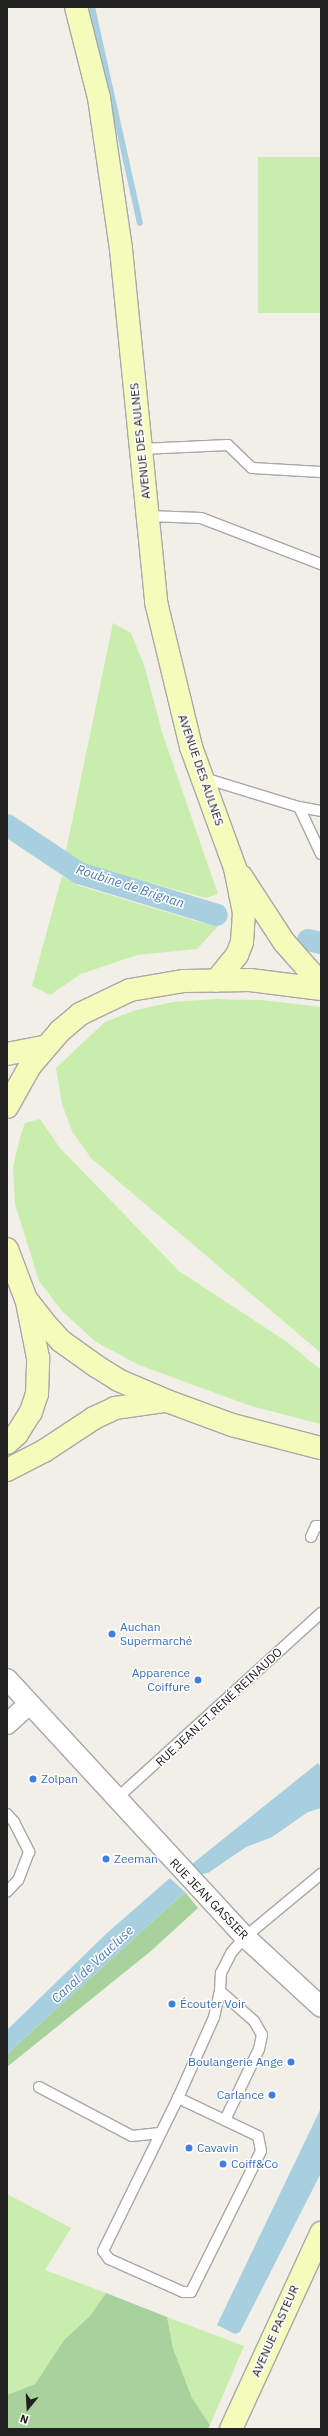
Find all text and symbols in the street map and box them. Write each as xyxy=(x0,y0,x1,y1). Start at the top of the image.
street label: AVENUE DES AULNES xyxy=(127,382,153,500)
street label: AVENUE DES AULNES xyxy=(175,712,227,828)
water label: Roubine de Brignan xyxy=(74,862,186,912)
place label: Auchan Supermarché xyxy=(120,1620,192,1648)
marker: Auchan Supermarché xyxy=(107,1629,117,1639)
street label: RUE JEAN ET RENÉ REINAUDO xyxy=(153,1645,285,1769)
place label: Apparence Coiffure xyxy=(132,1666,190,1694)
marker: Apparence Coiffure xyxy=(193,1675,203,1685)
place label: Zolpan xyxy=(41,1772,78,1786)
marker: Zolpan xyxy=(28,1774,38,1784)
place label: Zeeman xyxy=(114,1852,158,1866)
marker: Zeeman xyxy=(101,1854,111,1864)
street label: RUE JEAN GASSIER xyxy=(167,1856,251,1942)
water label: Canal de Vaucluse xyxy=(49,1923,137,2007)
place label: Écouter Voir xyxy=(180,1997,245,2011)
marker: Écouter Voir xyxy=(167,1999,177,2009)
place label: Boulangerie Ange xyxy=(188,2055,283,2069)
marker: Boulangerie Ange xyxy=(286,2057,296,2067)
place label: Carlance xyxy=(217,2088,264,2102)
marker: Carlance xyxy=(267,2090,277,2100)
place label: Cavavin xyxy=(197,2141,239,2155)
marker: Cavavin xyxy=(184,2143,194,2153)
place label: Coiff&Co xyxy=(231,2157,278,2171)
marker: Coiff&Co xyxy=(218,2159,228,2169)
street label: AVENUE PASTEUR xyxy=(248,2283,302,2379)
north arrow xyxy=(8,2388,48,2428)
text: N xyxy=(18,2412,30,2427)

